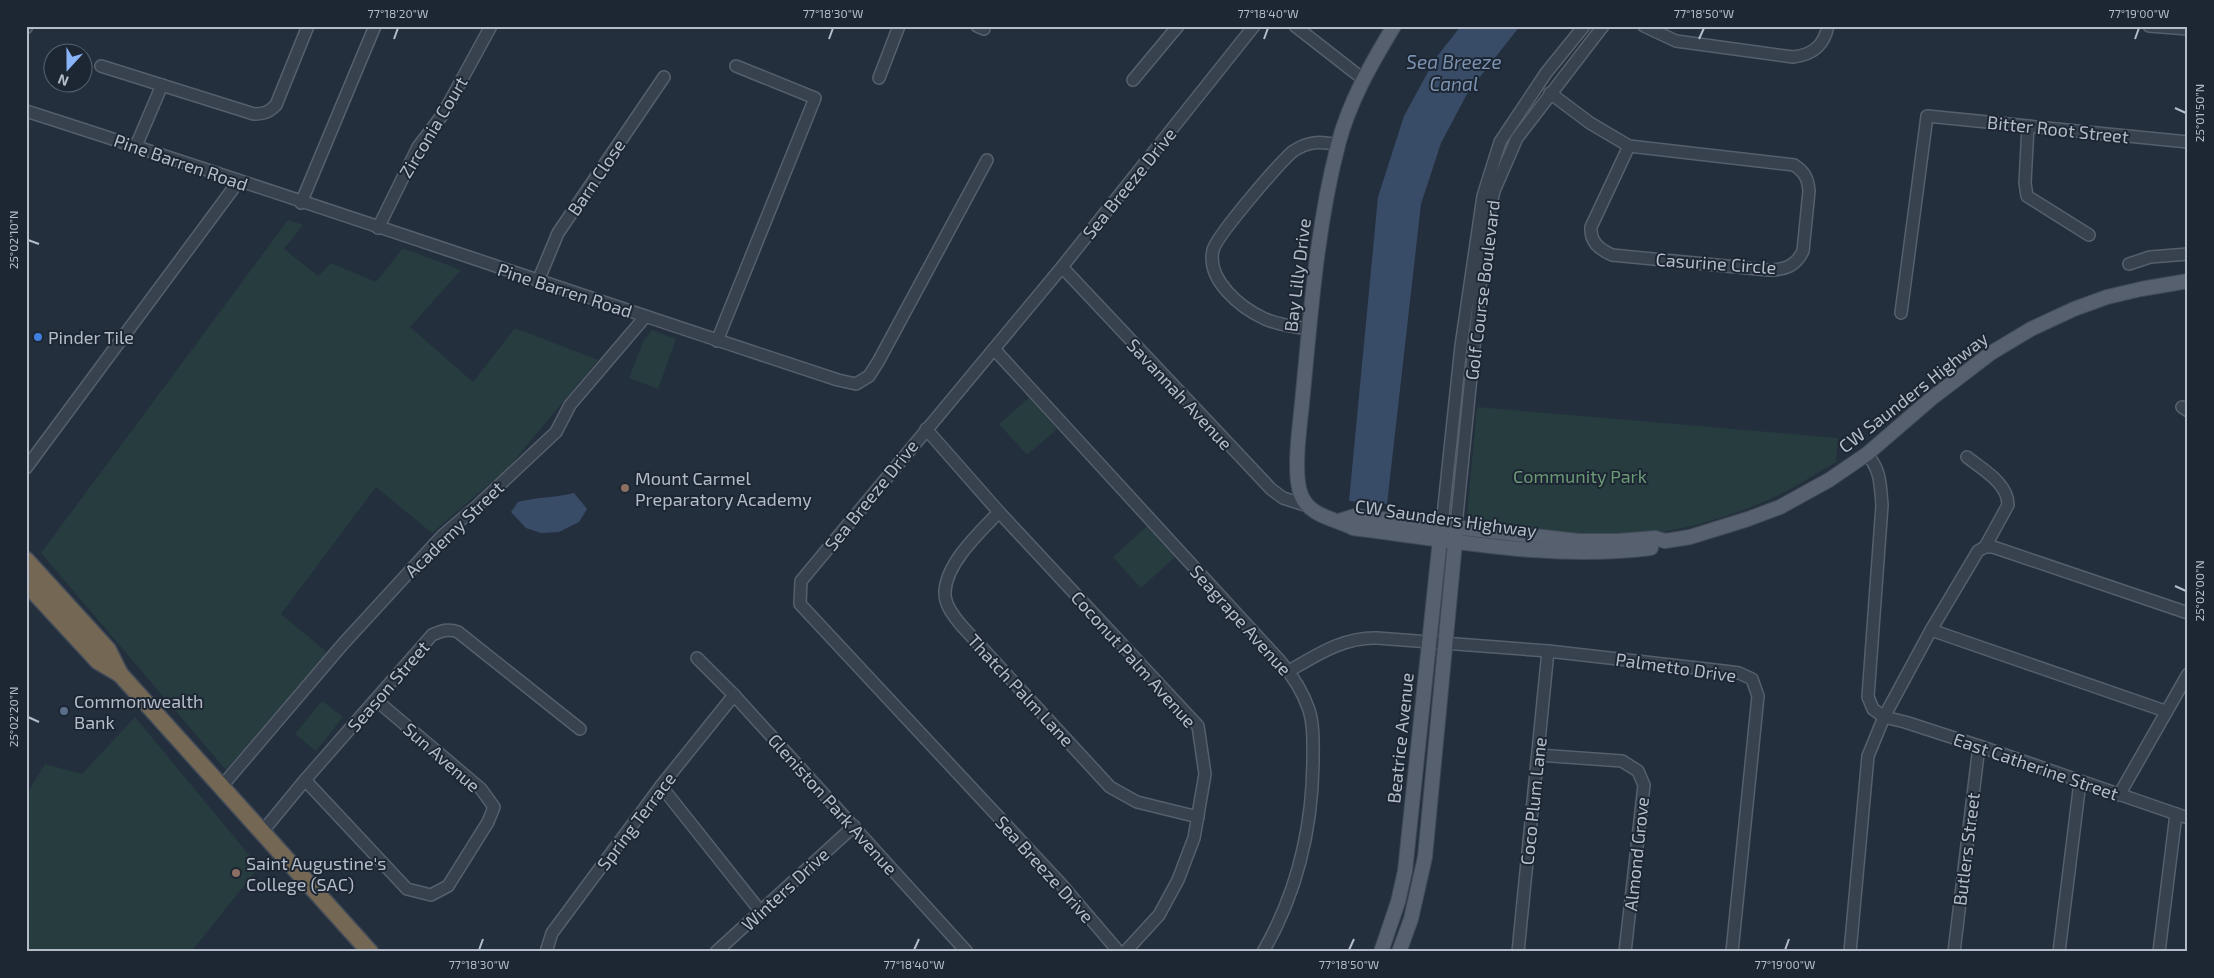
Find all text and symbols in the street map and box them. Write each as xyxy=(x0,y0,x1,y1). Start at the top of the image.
text: 77°18'20"W xyxy=(368,6,428,20)
text: 77°18'30"W xyxy=(803,6,863,20)
text: 77°18'40"W xyxy=(1237,6,1299,20)
text: 77°18'50"W xyxy=(1674,6,1734,20)
text: 77°19'00"W xyxy=(2109,6,2169,20)
north arrow xyxy=(42,42,92,92)
water label: Sea Breeze Canal xyxy=(1406,50,1502,95)
text: N xyxy=(55,71,71,90)
street label: Zirconia Court xyxy=(394,72,472,182)
text: 25°01'50"N xyxy=(2192,84,2206,142)
street label: Bitter Root Street xyxy=(1986,111,2130,147)
street label: Sea Breeze Drive xyxy=(1077,123,1181,243)
street label: Pine Barren Road xyxy=(111,129,251,195)
street label: Barn Close xyxy=(562,135,630,219)
street label: Golf Course Boulevard xyxy=(1460,199,1504,381)
text: 25°02'10"N xyxy=(6,211,20,269)
street label: Bay Lilly Drive xyxy=(1279,217,1315,333)
street label: Casurine Circle xyxy=(1655,248,1777,278)
street label: Pine Barren Road xyxy=(495,258,635,322)
place label: Pinder Tile xyxy=(48,326,134,348)
street label: CW Saunders Highway xyxy=(1834,327,1992,457)
marker: Pinder Tile xyxy=(32,331,44,343)
street label: Savannah Avenue xyxy=(1123,334,1237,454)
street label: Sea Breeze Drive xyxy=(819,435,923,555)
park label: Community Park xyxy=(1513,465,1647,487)
place label: Mount Carmel Preparatory Academy xyxy=(635,467,812,510)
street label: Academy Street xyxy=(400,476,508,582)
marker: Mount Carmel Preparatory Academy xyxy=(619,482,631,494)
street label: CW Saunders Highway xyxy=(1354,494,1539,542)
street label: Seagrape Avenue xyxy=(1186,560,1296,680)
text: 25°02'00"N xyxy=(2192,560,2206,622)
street label: Coconut Palm Avenue xyxy=(1067,586,1201,732)
street label: Thatch Palm Lane xyxy=(963,629,1079,751)
street label: Season Street xyxy=(342,636,434,736)
street label: Palmetto Drive xyxy=(1614,648,1738,686)
street label: Beatrice Avenue xyxy=(1382,671,1418,805)
text: 25°02'20"N xyxy=(6,687,20,747)
place label: Commonwealth Bank xyxy=(74,690,204,733)
marker: Commonwealth Bank xyxy=(58,705,70,717)
street label: Sun Avenue xyxy=(399,718,485,796)
street label: East Catherine Street xyxy=(1951,727,2121,805)
street label: Gleniston Park Avenue xyxy=(764,729,902,879)
street label: Coco Plum Lane xyxy=(1515,736,1551,866)
street label: Spring Terrace xyxy=(592,768,680,874)
street label: Butlers Street xyxy=(1948,791,1984,907)
street label: Almond Grove xyxy=(1619,796,1653,912)
street label: Sea Breeze Drive xyxy=(991,811,1099,927)
street label: Winters Drive xyxy=(737,843,833,935)
place label: Saint Augustine's College (SAC) xyxy=(246,852,386,895)
marker: Saint Augustine's College (SAC) xyxy=(230,867,242,879)
text: 77°18'30"W xyxy=(449,957,509,971)
text: 77°18'40"W xyxy=(883,957,945,971)
text: 77°18'50"W xyxy=(1319,957,1379,971)
text: 77°19'00"W xyxy=(1755,957,1815,971)

